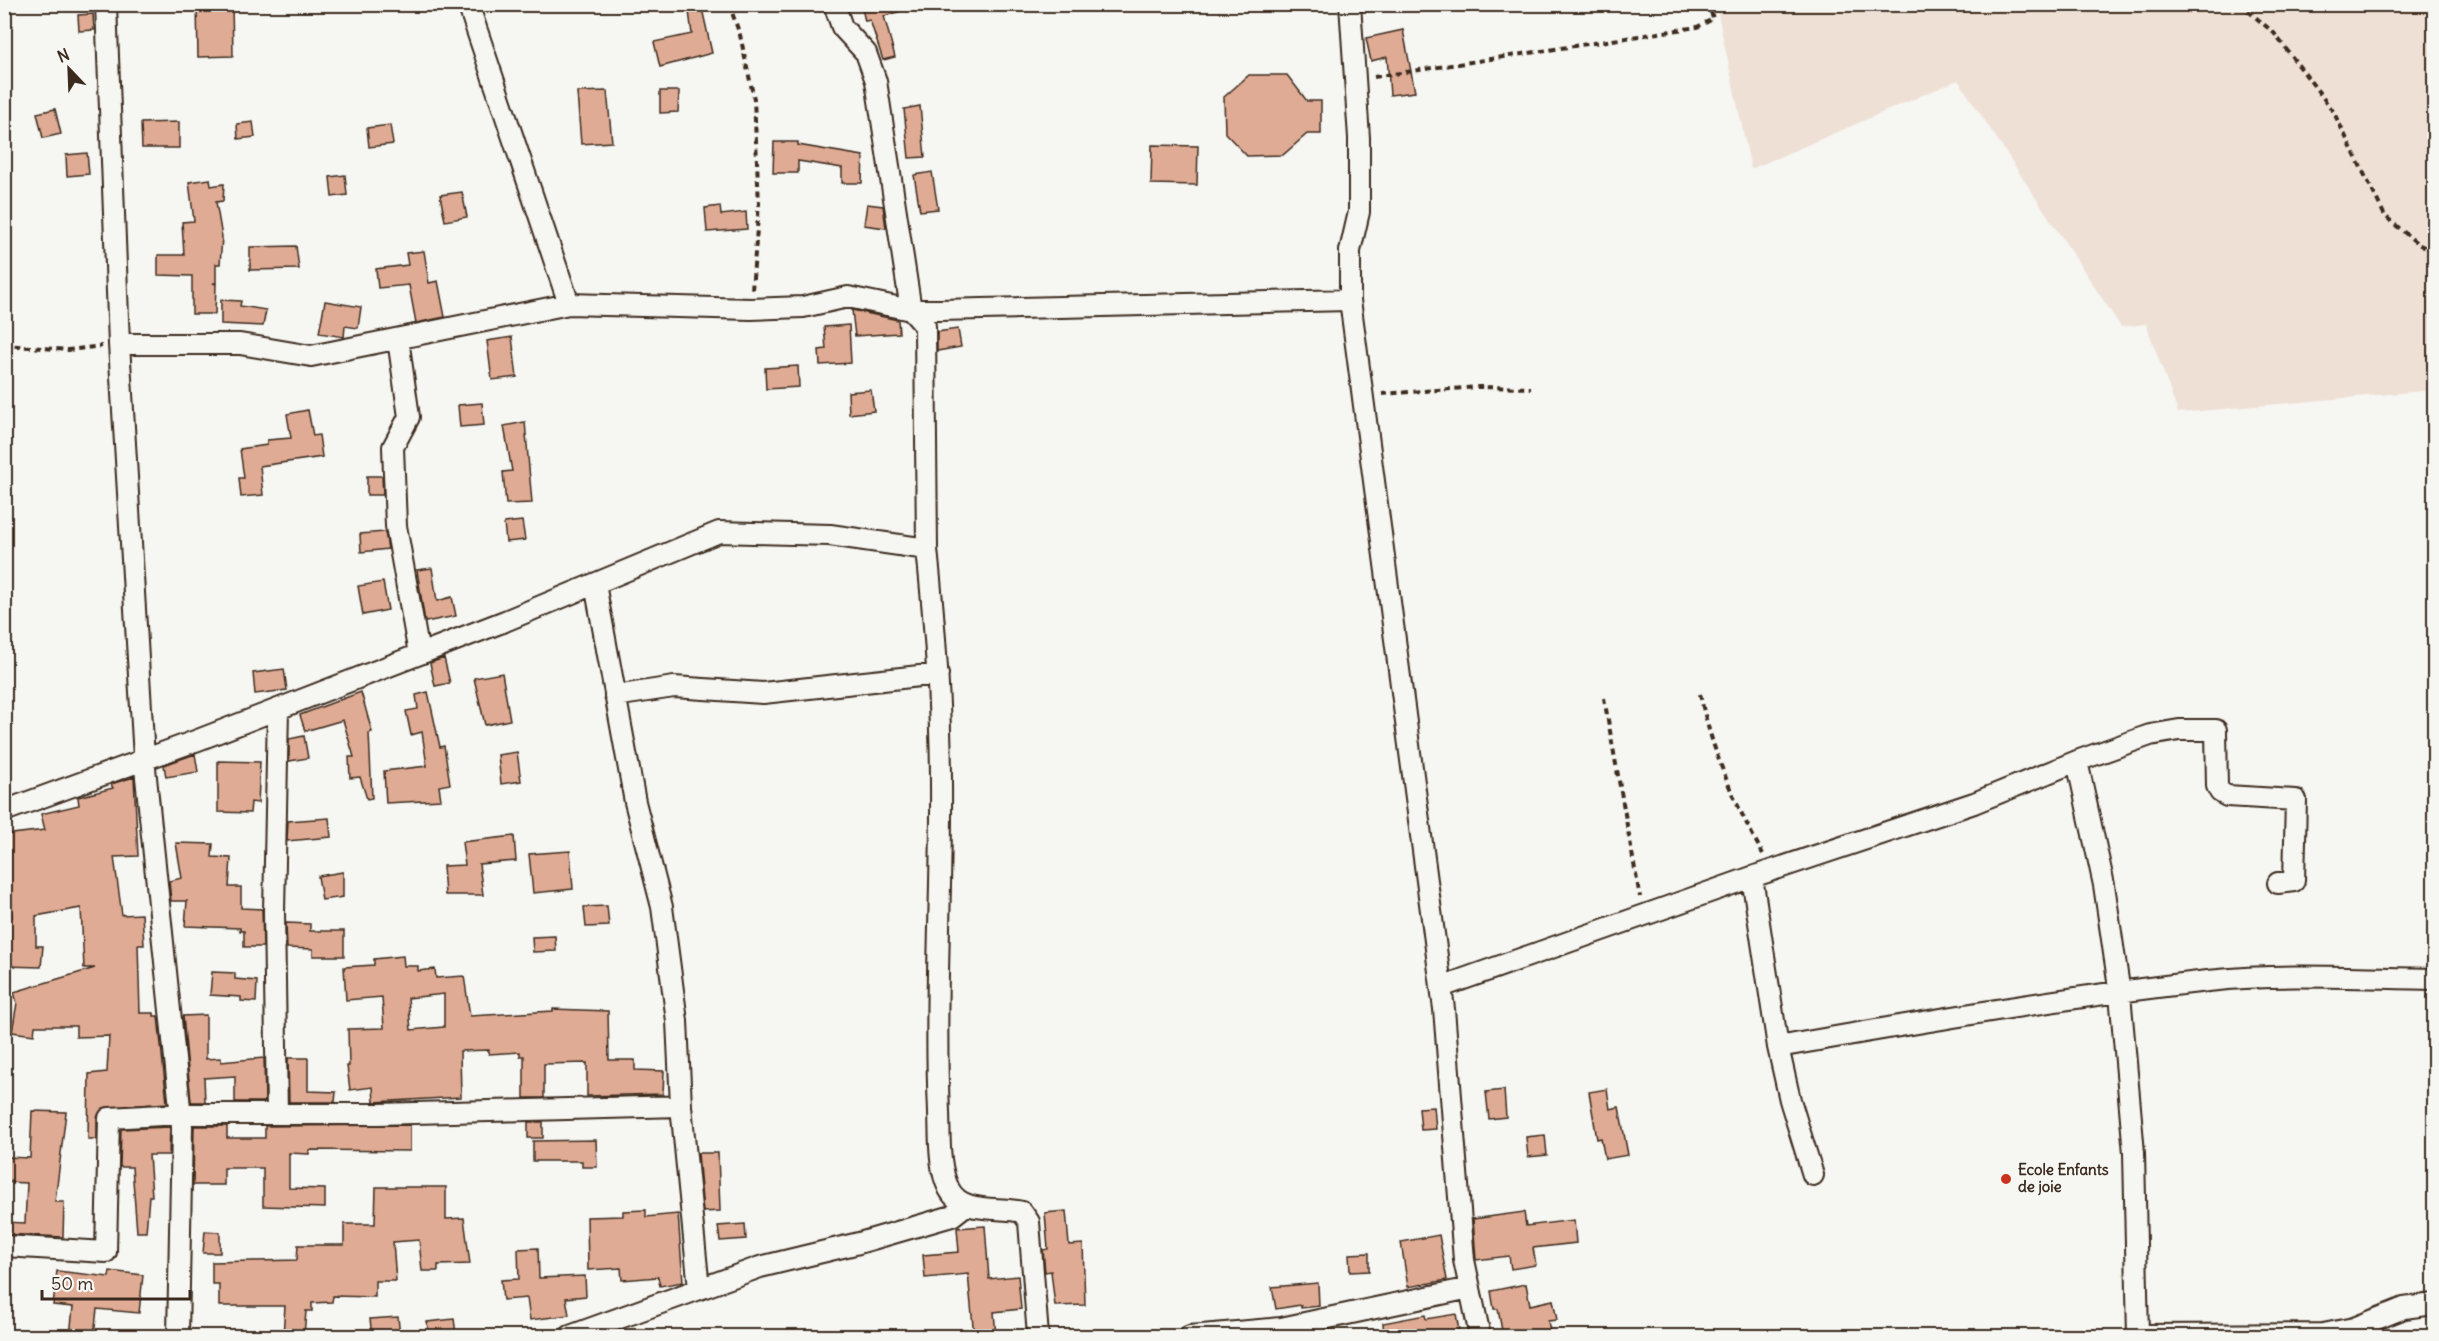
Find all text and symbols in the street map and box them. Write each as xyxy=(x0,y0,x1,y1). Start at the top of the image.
north arrow xyxy=(39,39,99,99)
text: N xyxy=(54,44,72,67)
place label: Ecole Enfants de joie xyxy=(2018,1160,2109,1196)
marker: Ecole Enfants de joie xyxy=(1999,1172,2013,1186)
scale bar xyxy=(42,1263,190,1301)
text: 50 m xyxy=(51,1272,93,1295)

